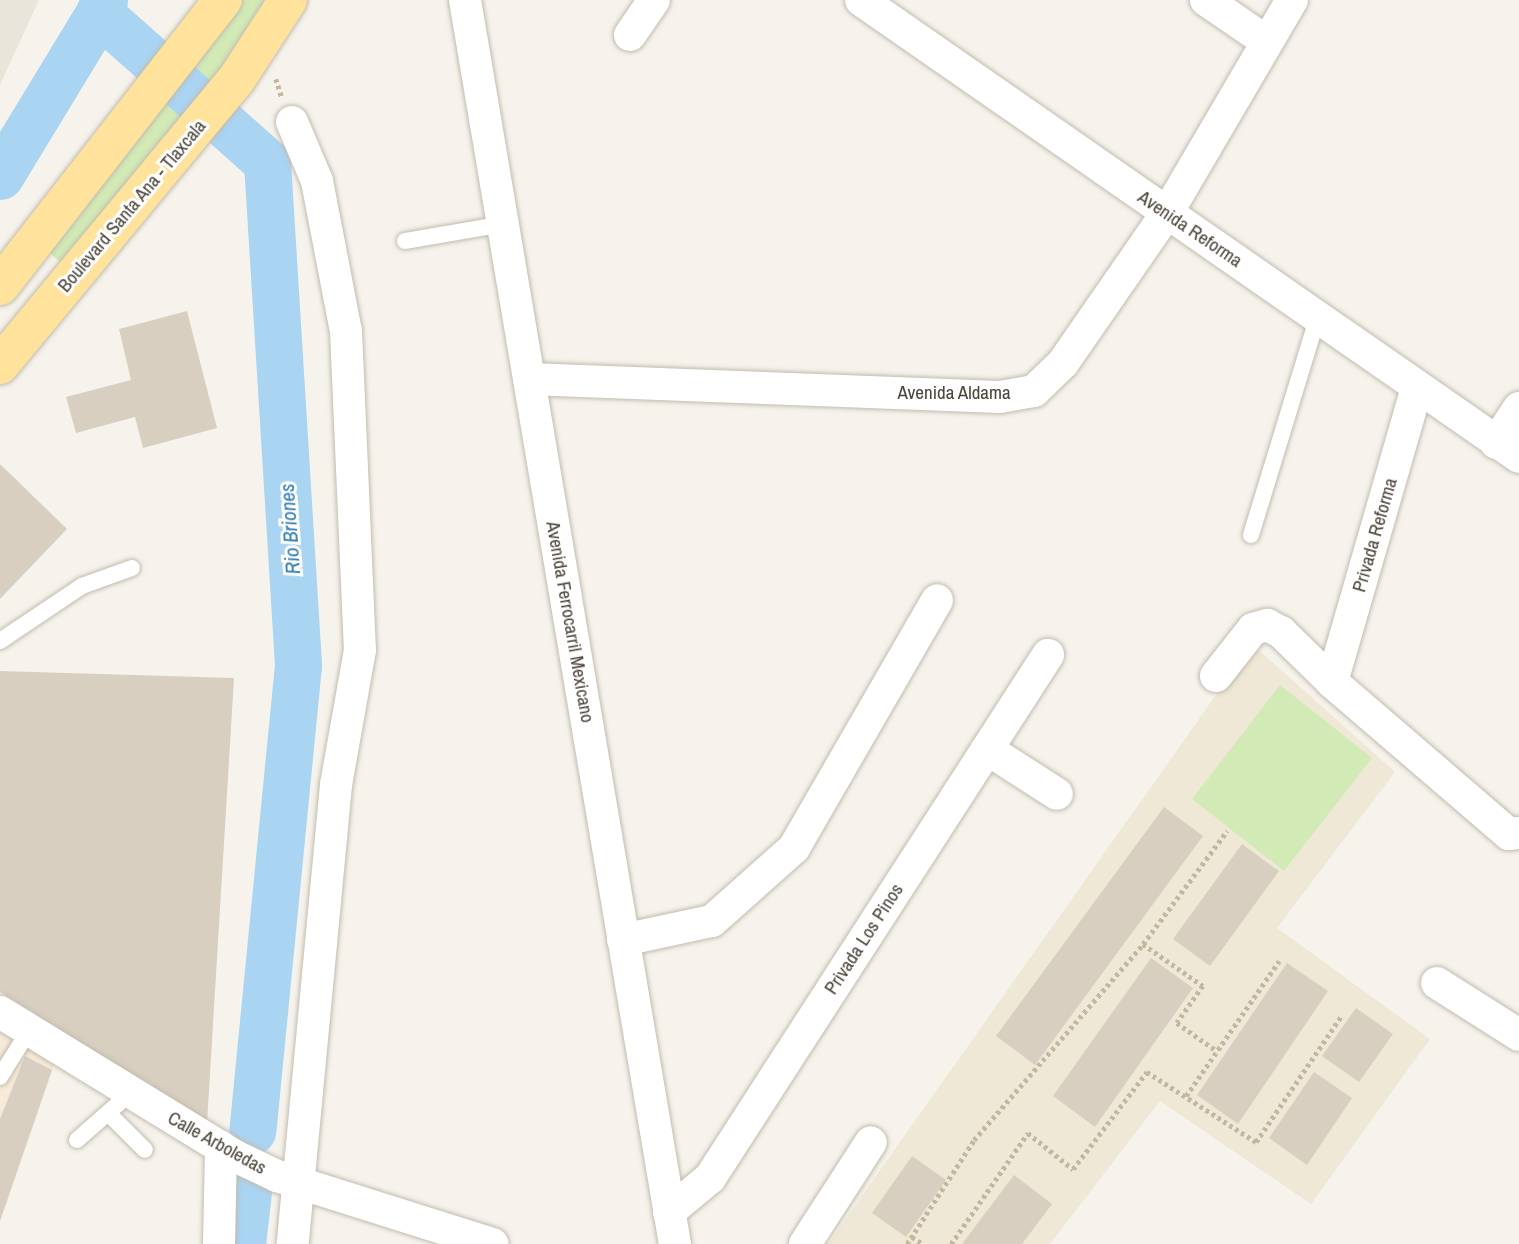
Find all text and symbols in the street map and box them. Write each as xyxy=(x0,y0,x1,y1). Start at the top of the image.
street label: Boulevard Santa Ana - Tlaxcala xyxy=(53,115,211,297)
street label: Avenida Reforma xyxy=(1133,186,1247,272)
street label: Avenida Aldama xyxy=(897,382,1011,404)
street label: Privada Reforma xyxy=(1348,475,1402,595)
water label: Rio Briones xyxy=(274,483,306,575)
street label: Avenida Ferrocarril Mexicano xyxy=(541,519,599,725)
street label: Privada Los Pinos xyxy=(820,879,908,999)
street label: Calle Arboledas xyxy=(163,1106,271,1180)

